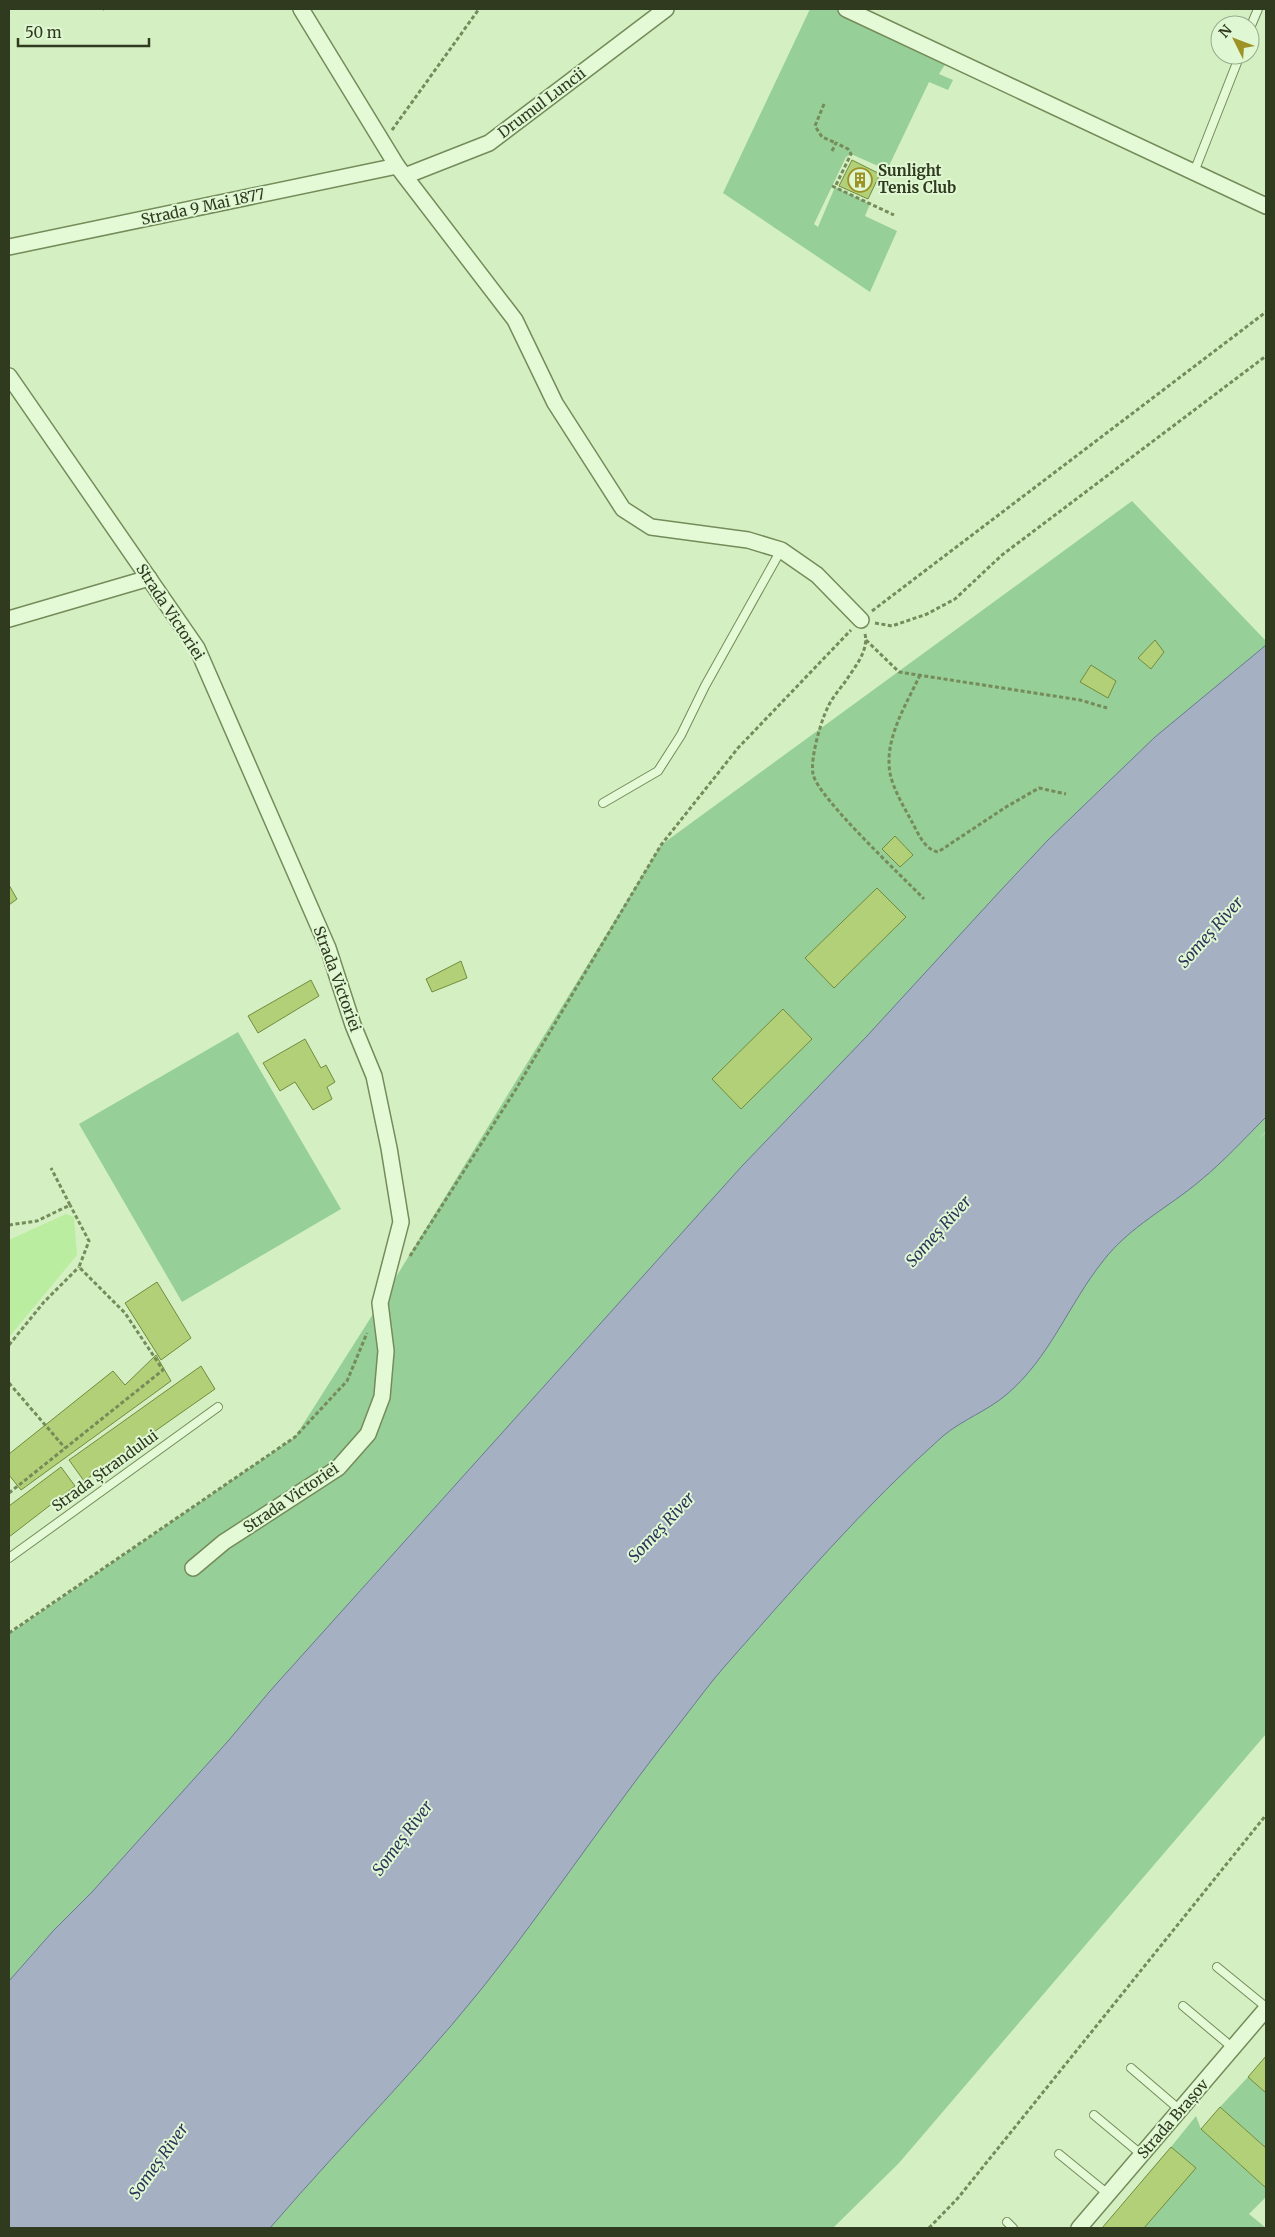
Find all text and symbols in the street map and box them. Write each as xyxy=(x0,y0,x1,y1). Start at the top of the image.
scale bar xyxy=(18,15,149,47)
north arrow xyxy=(1210,15,1260,65)
text: N xyxy=(1215,21,1236,41)
text: 50 m xyxy=(25,23,62,42)
street label: Drumul Luncii xyxy=(494,63,590,142)
place label: Sunlight Tenis Club xyxy=(878,161,956,197)
building icon: Sunlight Tenis Club xyxy=(847,167,873,193)
street label: Strada 9 Mai 1877 xyxy=(139,184,267,229)
street label: Strada Victoriei xyxy=(132,560,209,664)
water label: Someș River xyxy=(1173,892,1248,972)
street label: Strada Victoriei xyxy=(310,923,365,1034)
water label: Someș River xyxy=(901,1191,976,1271)
street label: Strada Ștrandului xyxy=(48,1426,162,1516)
street label: Strada Victoriei xyxy=(239,1459,342,1536)
water label: Someș River xyxy=(624,1488,699,1567)
water label: Someș River xyxy=(367,1796,438,1880)
street label: Strada Brașov xyxy=(1133,2075,1213,2163)
water label: Someș River xyxy=(124,2119,193,2203)

